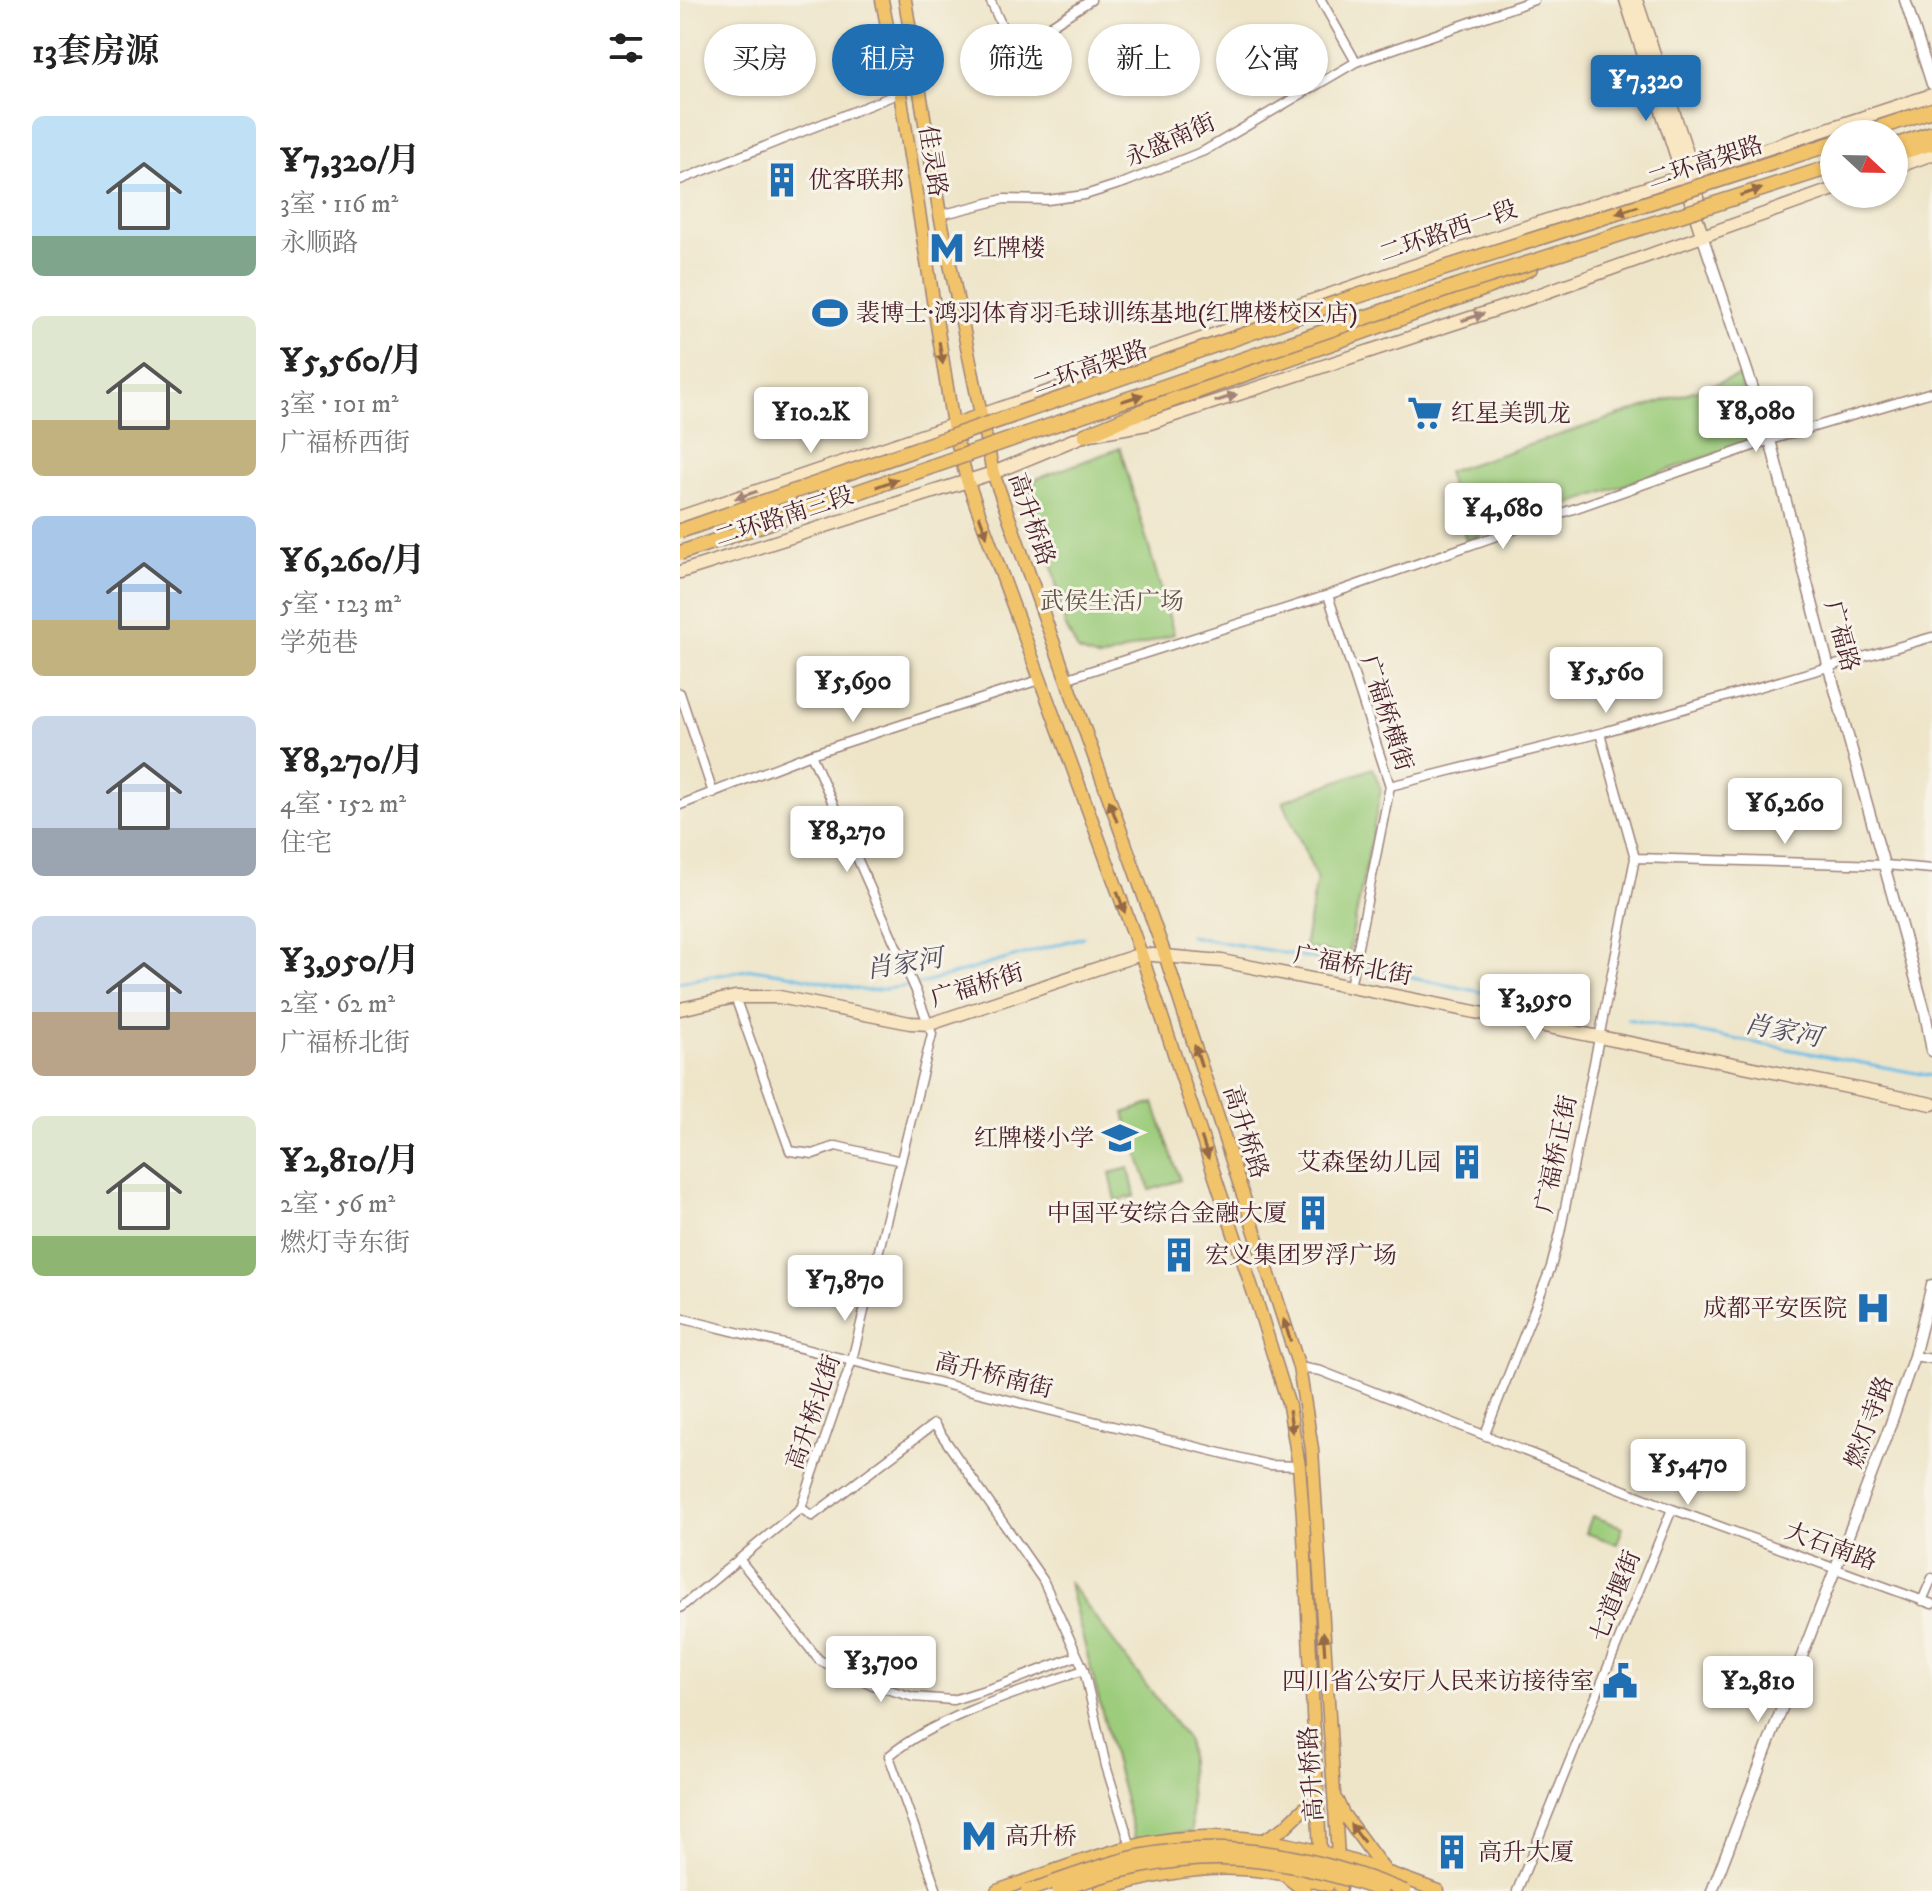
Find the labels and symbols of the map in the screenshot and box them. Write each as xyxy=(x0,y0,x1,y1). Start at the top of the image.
pin: ¥7,320 xyxy=(1581,55,1711,123)
street label: 永盛南街 xyxy=(1120,108,1220,174)
north arrow xyxy=(1820,120,1908,208)
street label: 佳灵路 xyxy=(912,123,952,199)
street label: 二环高架路 xyxy=(1644,130,1767,196)
building icon: 优客联邦 xyxy=(763,161,801,199)
place label: 优客联邦 xyxy=(808,166,904,196)
one-way arrow xyxy=(1739,185,1763,198)
street label: 二环路西一段 xyxy=(1375,194,1521,270)
one-way arrow xyxy=(1614,204,1638,217)
metro station icon: 红牌楼 xyxy=(928,229,966,267)
place label: 红牌楼 xyxy=(973,234,1045,264)
sports icon: 裴博士·鸿羽体育羽毛球训练基地(红牌楼校区店) xyxy=(811,294,849,332)
place label: 裴博士·鸿羽体育羽毛球训练基地(红牌楼校区店) xyxy=(856,299,1358,329)
one-way arrow xyxy=(1461,310,1485,323)
street label: 二环高架路 xyxy=(1029,334,1152,402)
one-way arrow xyxy=(935,341,948,366)
pin: ¥8,080 xyxy=(1691,386,1821,454)
pin: ¥10.2K xyxy=(746,387,876,455)
one-way arrow xyxy=(1214,391,1238,404)
one-way arrow xyxy=(1120,392,1144,404)
supermarket icon: 红星美凯龙 xyxy=(1406,394,1444,432)
place label: 红星美凯龙 xyxy=(1451,399,1571,429)
street label: 高升桥路 xyxy=(1001,469,1061,570)
one-way arrow xyxy=(875,477,899,489)
street label: 二环路南三段 xyxy=(711,480,857,553)
pin: ¥4,680 xyxy=(1438,483,1568,551)
one-way arrow xyxy=(734,489,758,502)
one-way arrow xyxy=(977,514,990,538)
park label: 武侯生活广场 xyxy=(1040,587,1184,617)
street label: 广福路 xyxy=(1817,598,1865,675)
pin: ¥5,560 xyxy=(1541,647,1671,715)
street label: 广福桥横街 xyxy=(1353,652,1419,775)
pin: ¥5,690 xyxy=(788,656,918,724)
pin: ¥6,260 xyxy=(1720,778,1850,846)
one-way arrow xyxy=(1106,799,1119,823)
pin: ¥8,270 xyxy=(782,806,912,874)
one-way arrow xyxy=(1116,890,1128,914)
street label: 广福桥北街 xyxy=(1291,940,1415,992)
water label: 肖家河 xyxy=(863,941,949,987)
street label: 广福桥街 xyxy=(927,958,1028,1014)
pin: ¥3,950 xyxy=(1470,974,1600,1042)
water label: 肖家河 xyxy=(1741,1008,1828,1056)
one-way arrow xyxy=(1191,1044,1204,1068)
street label: 高升桥路 xyxy=(1216,1082,1274,1183)
street label: 广福桥正街 xyxy=(1530,1092,1584,1216)
school or university icon: 红牌楼小学 xyxy=(1101,1119,1139,1157)
place label: 红牌楼小学 xyxy=(974,1124,1094,1154)
one-way arrow xyxy=(1200,1136,1212,1160)
building icon: 艾森堡幼儿园 xyxy=(1448,1143,1486,1181)
place label: 艾森堡幼儿园 xyxy=(1297,1148,1441,1178)
building icon: 中国平安综合金融大厦 xyxy=(1294,1194,1332,1232)
place label: 中国平安综合金融大厦 xyxy=(1047,1199,1287,1229)
building icon: 宏义集团罗浮广场 xyxy=(1160,1236,1198,1274)
place label: 宏义集团罗浮广场 xyxy=(1205,1241,1397,1271)
pin: ¥7,870 xyxy=(780,1255,910,1323)
hospital icon: 成都平安医院 xyxy=(1854,1289,1892,1327)
place label: 成都平安医院 xyxy=(1703,1294,1847,1324)
one-way arrow xyxy=(1280,1318,1292,1342)
street label: 高升桥南街 xyxy=(932,1347,1056,1405)
street label: 高升桥北街 xyxy=(780,1351,848,1474)
street label: 燃灯寺路 xyxy=(1839,1372,1900,1473)
one-way arrow xyxy=(1286,1410,1298,1435)
pin: ¥5,470 xyxy=(1623,1439,1753,1507)
street label: 大石南路 xyxy=(1780,1516,1881,1577)
street label: 七道堰街 xyxy=(1584,1546,1648,1646)
one-way arrow xyxy=(1317,1630,1330,1655)
pin: ¥3,700 xyxy=(816,1636,946,1704)
pin: ¥2,810 xyxy=(1693,1656,1823,1724)
public building icon: 四川省公安厅人民来访接待室 xyxy=(1601,1662,1639,1700)
place label: 四川省公安厅人民来访接待室 xyxy=(1282,1667,1594,1697)
street label: 高升桥路 xyxy=(1294,1725,1330,1823)
metro station icon: 高升桥 xyxy=(960,1817,998,1855)
place label: 高升桥 xyxy=(1005,1822,1077,1852)
one-way arrow xyxy=(1350,1823,1366,1843)
building icon: 高升大厦 xyxy=(1433,1833,1471,1871)
place label: 高升大厦 xyxy=(1478,1838,1574,1868)

